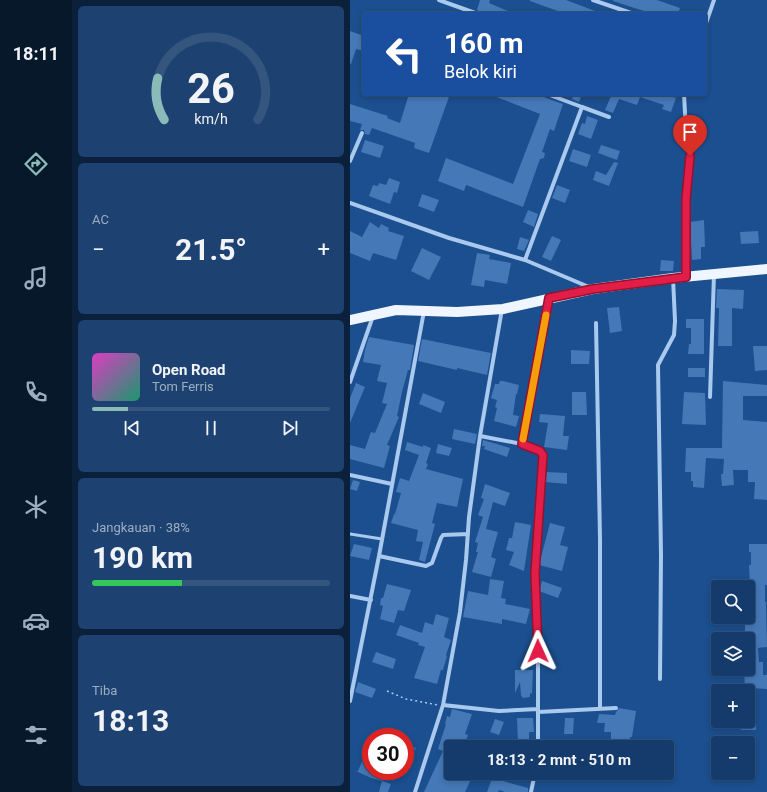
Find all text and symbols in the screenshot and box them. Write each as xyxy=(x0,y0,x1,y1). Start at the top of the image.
text: 160 m xyxy=(444,27,523,60)
icon: left xyxy=(378,28,430,80)
text: 18:11 xyxy=(13,43,59,64)
text: Belok kiri xyxy=(444,61,517,82)
text: 26 xyxy=(187,63,235,112)
text: km/h xyxy=(194,110,228,126)
pin xyxy=(673,115,707,156)
icon: arrive xyxy=(679,121,701,143)
icon: directions xyxy=(22,150,50,178)
text: AC xyxy=(92,212,109,227)
text: 21.5° xyxy=(175,232,247,267)
text: − xyxy=(92,237,105,262)
text: + xyxy=(318,237,330,262)
icon: music xyxy=(22,264,50,292)
text: Open Road xyxy=(152,361,226,379)
icon: phone xyxy=(22,378,50,406)
text: Tom Ferris xyxy=(152,379,214,394)
icon: previous xyxy=(121,417,143,439)
icon: pause xyxy=(200,417,222,439)
icon: next xyxy=(279,417,301,439)
icon: climate xyxy=(22,493,50,521)
text: Jangkauan · 38% xyxy=(92,520,190,535)
text: 190 km xyxy=(92,540,193,575)
map controls xyxy=(711,580,755,780)
button: search xyxy=(711,580,755,624)
icon: car xyxy=(22,607,50,635)
position arrow xyxy=(517,630,559,672)
button: layers xyxy=(711,632,755,676)
text: Tiba xyxy=(92,683,117,698)
button: + xyxy=(711,684,755,728)
text: 18:13 xyxy=(92,703,169,738)
icon: filters xyxy=(22,721,50,749)
speed limit sign: 30 xyxy=(362,728,414,780)
button: − xyxy=(711,736,755,780)
text: 18:13 · 2 mnt · 510 m xyxy=(487,751,631,769)

